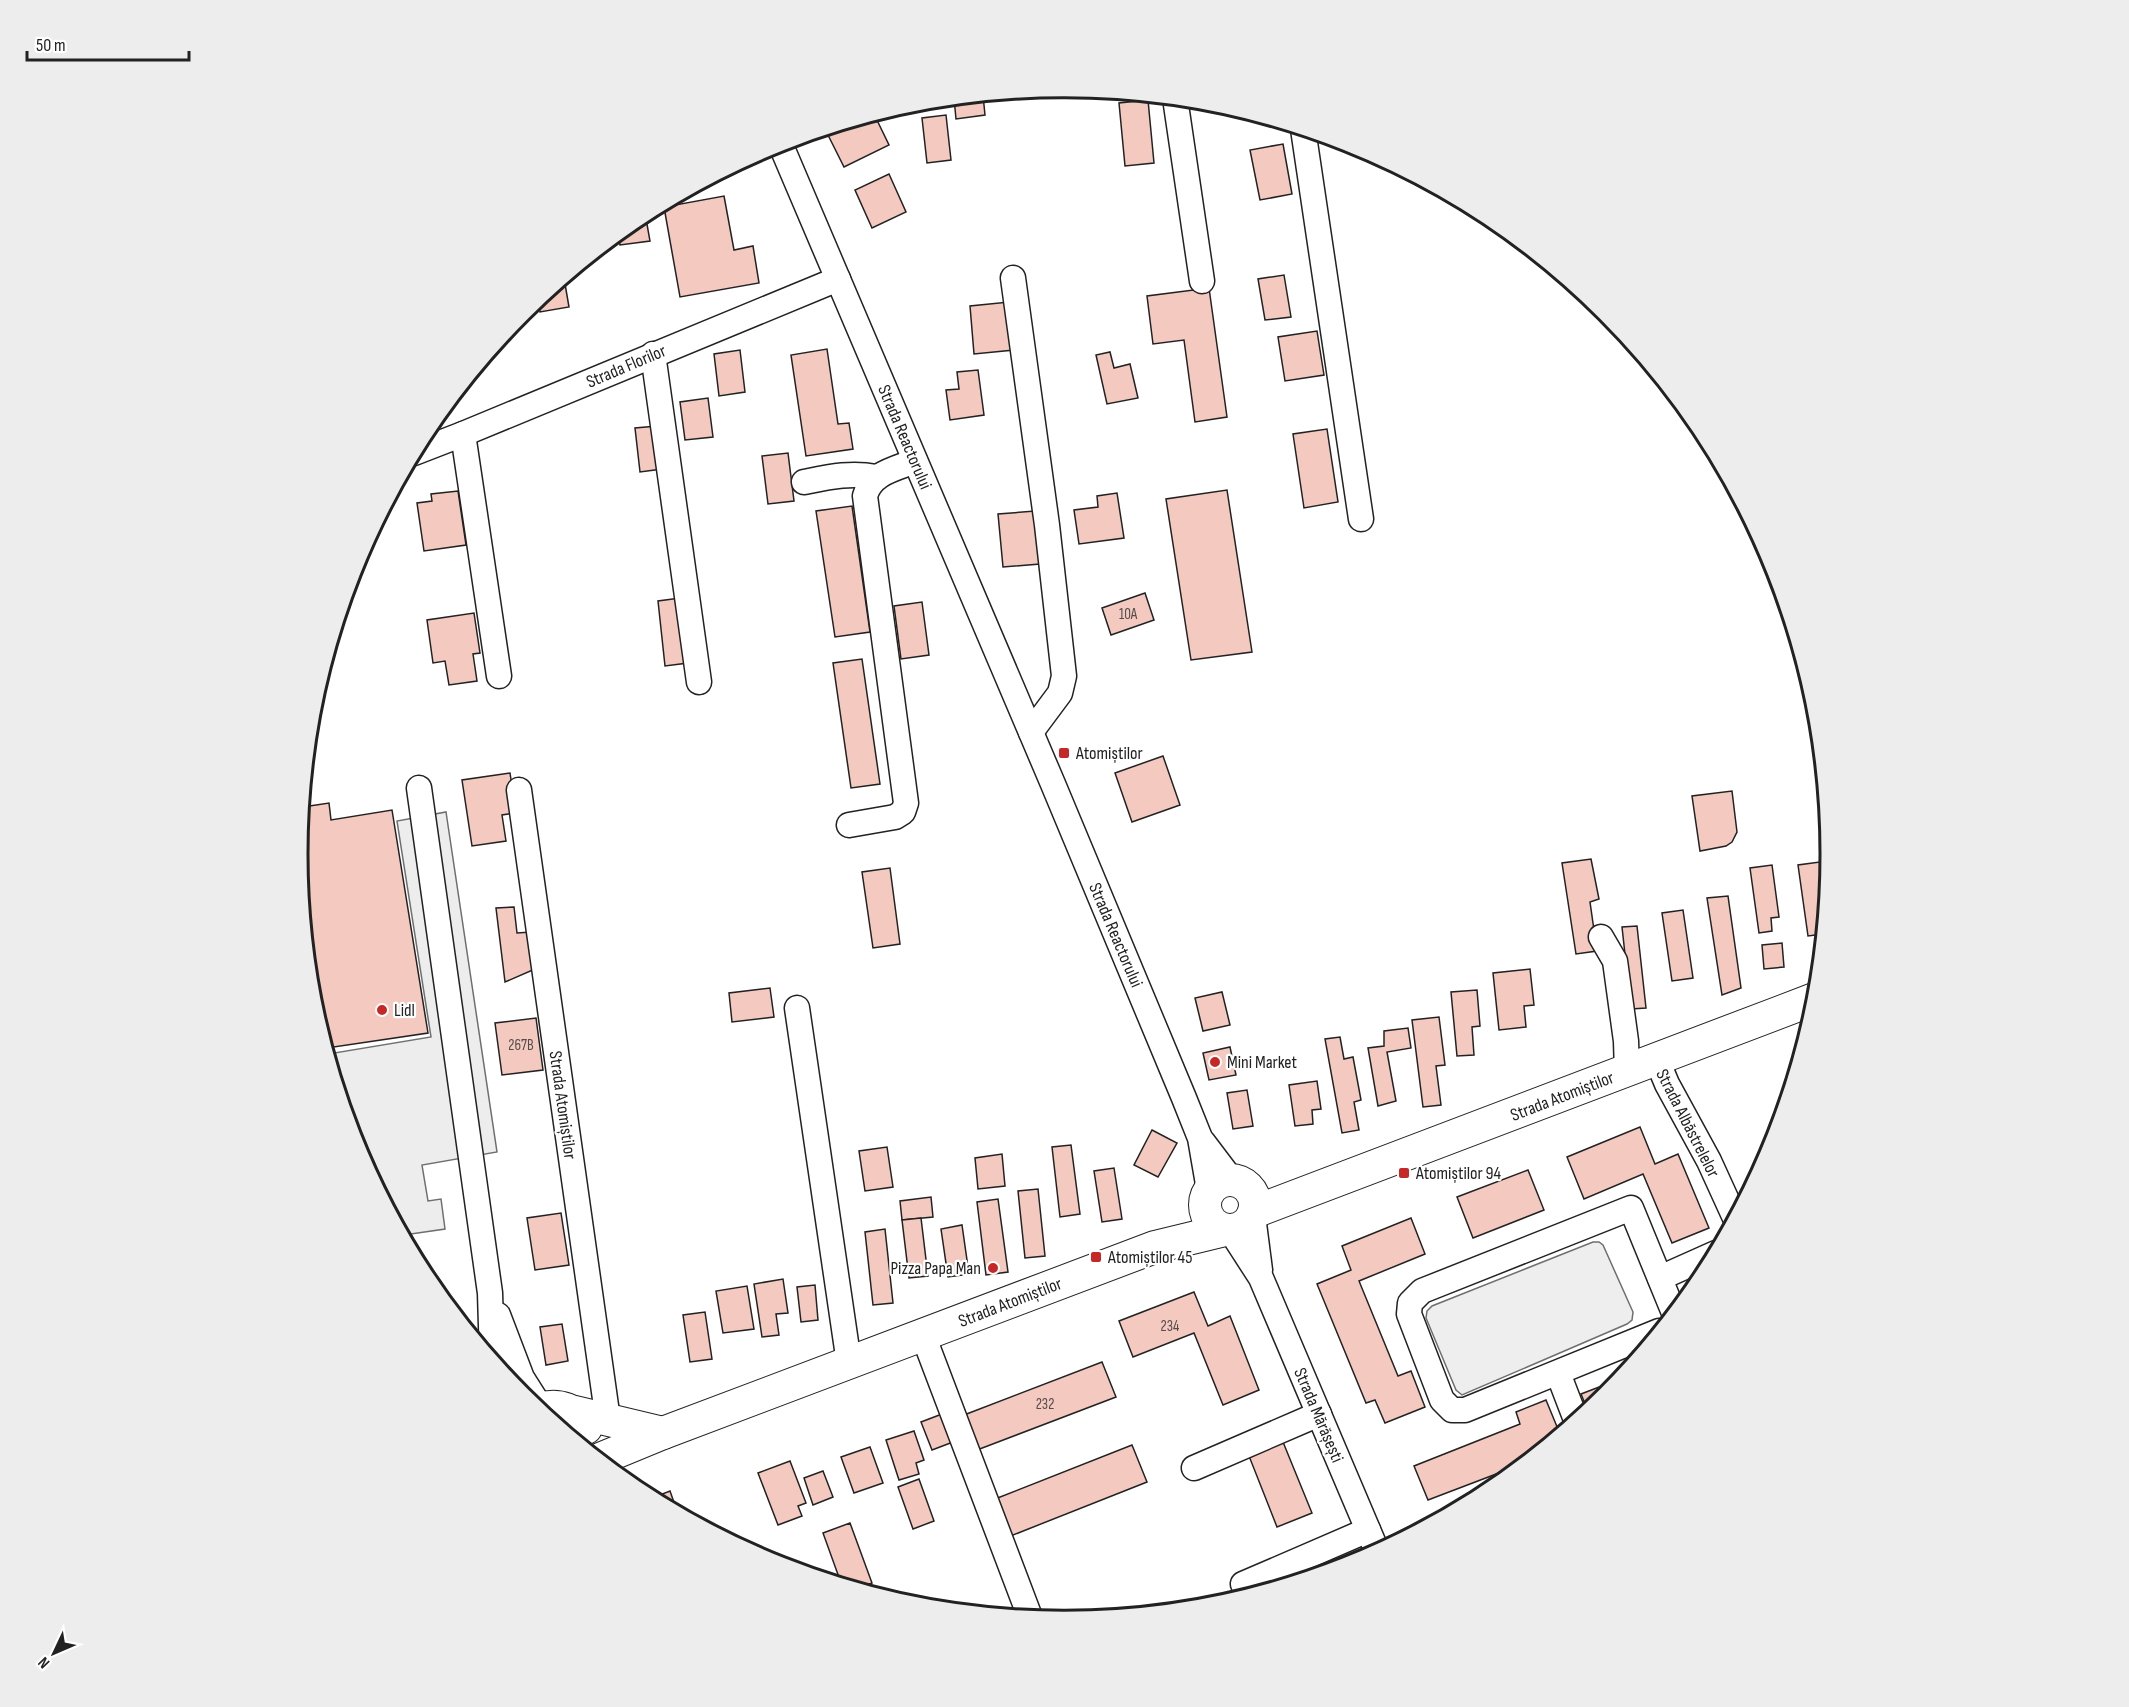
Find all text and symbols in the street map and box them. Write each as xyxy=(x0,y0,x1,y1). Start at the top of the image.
scale bar xyxy=(27,24,189,62)
text: 50 m xyxy=(36,35,66,56)
street label: Strada Florilor xyxy=(583,340,669,393)
street label: Strada Reactorului xyxy=(873,382,936,493)
house number: 10A xyxy=(1119,605,1138,624)
place label: Atomiștilor xyxy=(1075,743,1143,764)
marker: Atomiștilor xyxy=(1057,746,1071,760)
street label: Strada Reactorului xyxy=(1084,880,1147,991)
place label: Lidl xyxy=(394,1000,415,1021)
marker: Lidl xyxy=(375,1003,389,1017)
house number: 267B xyxy=(508,1036,534,1055)
street label: Strada Atomiștilor xyxy=(545,1050,580,1161)
place label: Mini Market xyxy=(1227,1052,1298,1073)
marker: Mini Market xyxy=(1208,1055,1222,1069)
street label: Strada Albăstrelelor xyxy=(1651,1066,1724,1181)
street label: Strada Atomiștilor xyxy=(1508,1067,1617,1126)
place label: Atomiștilor 94 xyxy=(1415,1163,1502,1184)
marker: Atomiștilor 94 xyxy=(1397,1166,1411,1180)
place label: Atomiștilor 45 xyxy=(1107,1247,1192,1268)
marker: Atomiștilor 45 xyxy=(1089,1250,1103,1264)
place label: Pizza Papa Man xyxy=(890,1258,981,1279)
marker: Pizza Papa Man xyxy=(986,1261,1000,1275)
street label: Strada Atomiștilor xyxy=(956,1273,1065,1332)
house number: 234 xyxy=(1161,1317,1179,1336)
street label: Strada Mărășești xyxy=(1289,1365,1348,1466)
house number: 232 xyxy=(1036,1395,1054,1414)
north arrow xyxy=(24,1623,84,1683)
text: N xyxy=(34,1653,54,1672)

